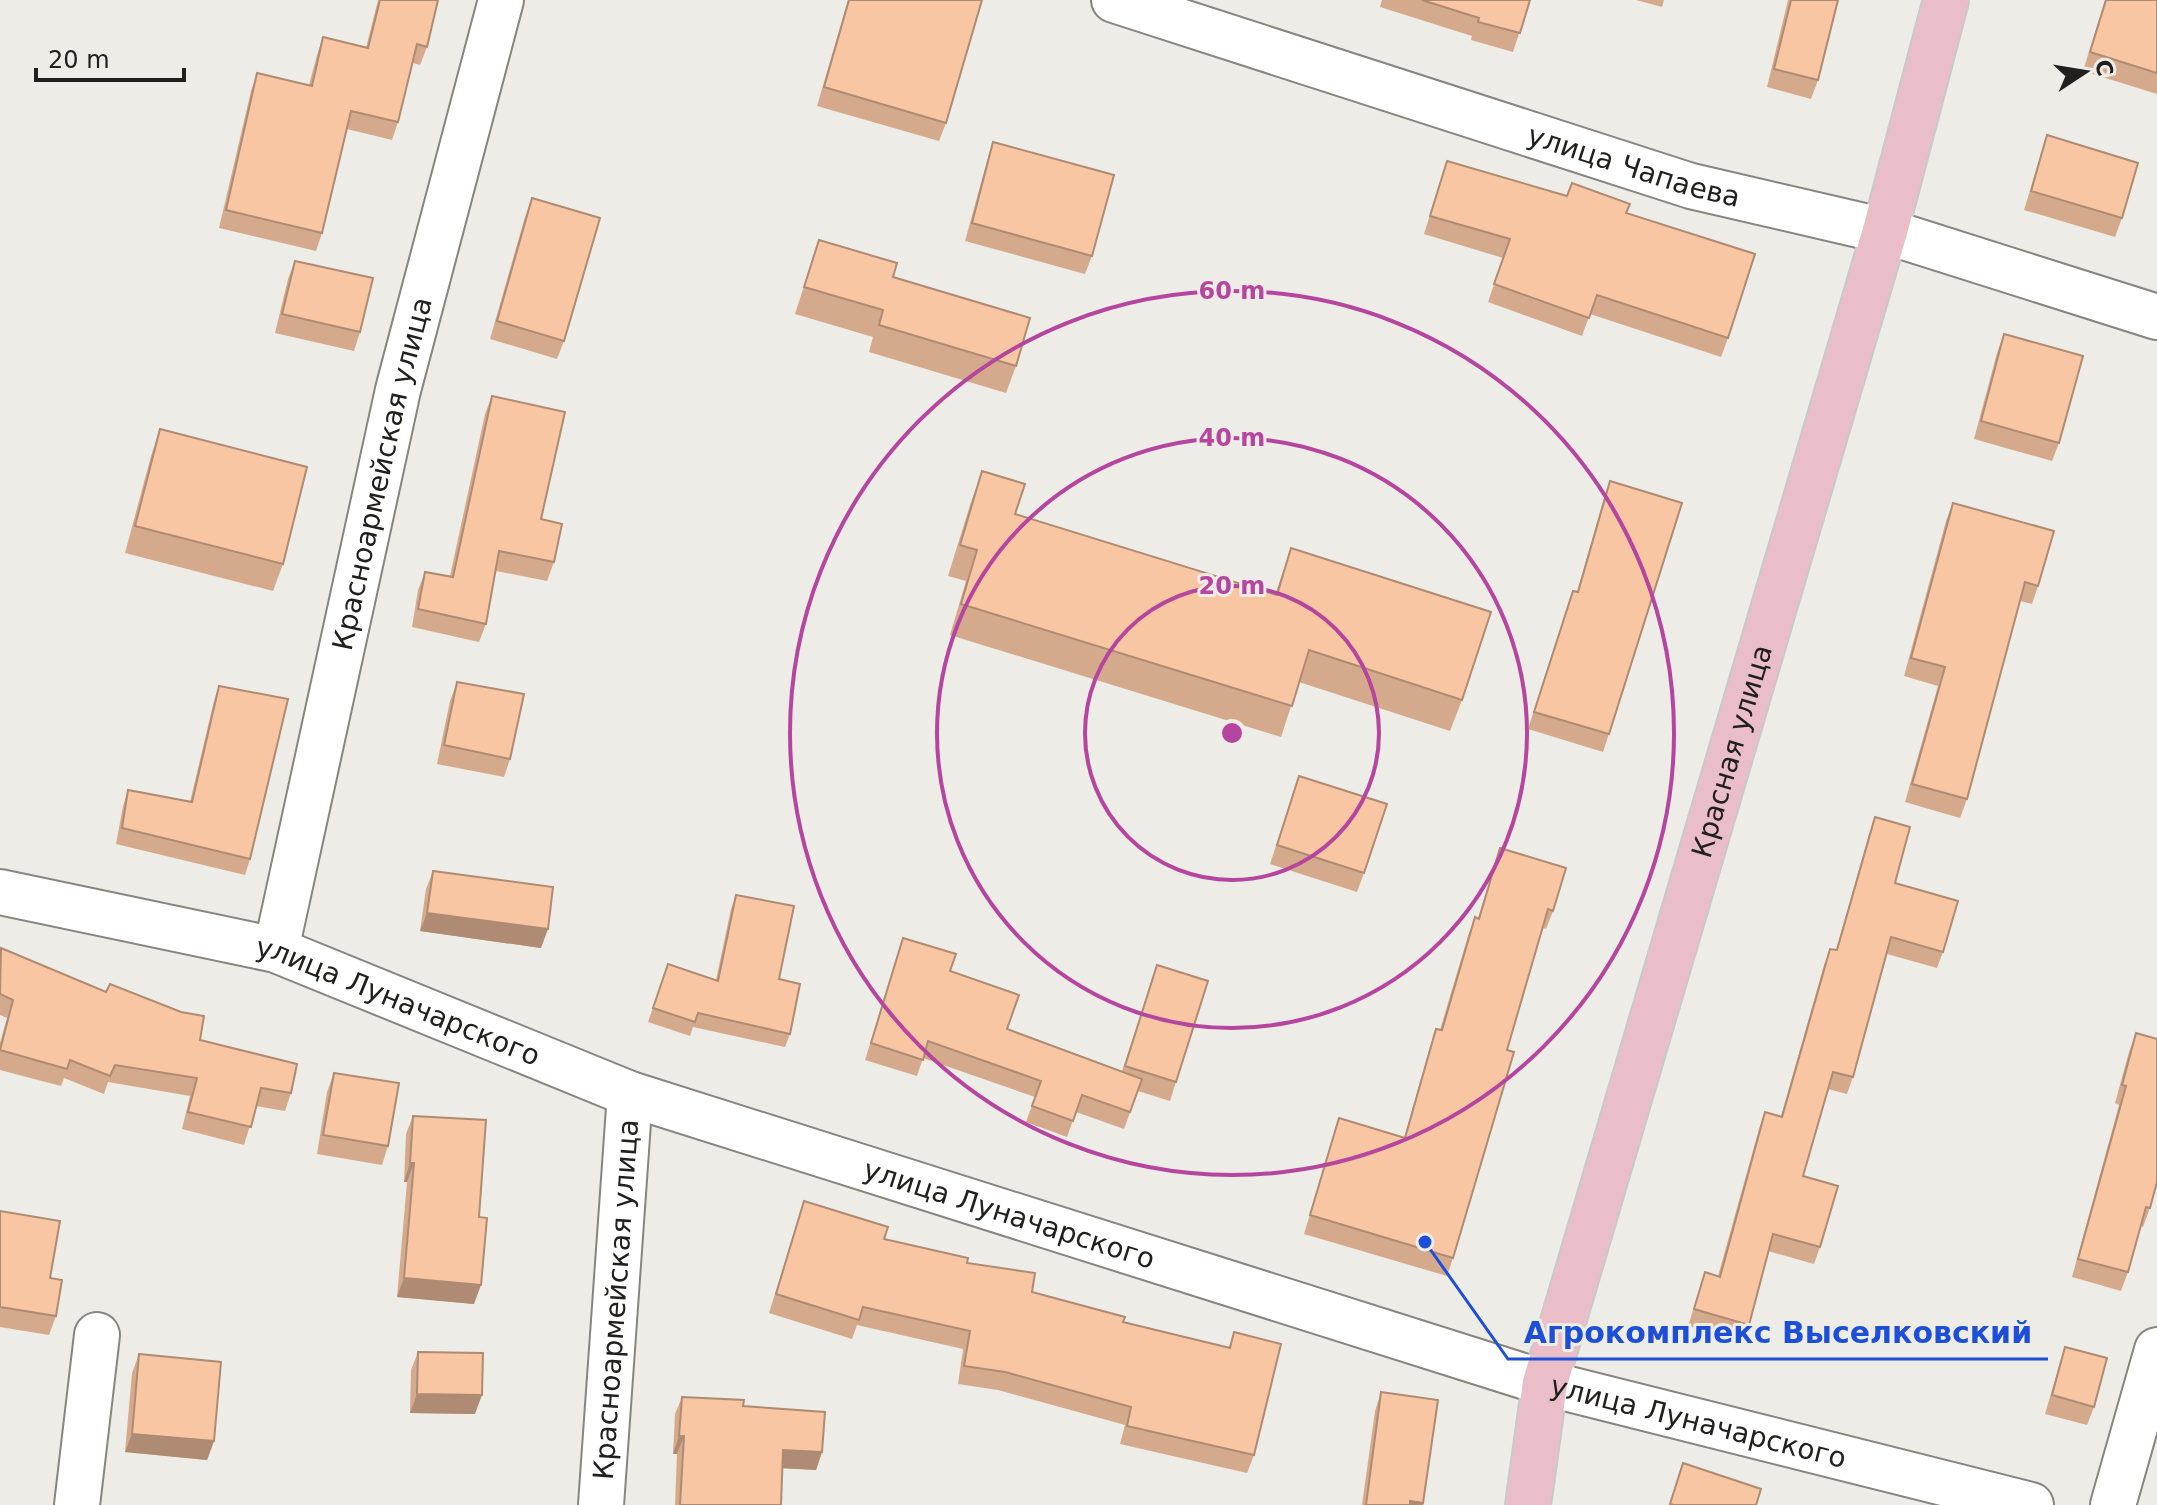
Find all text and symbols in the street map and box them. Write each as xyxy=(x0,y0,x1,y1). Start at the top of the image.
scale bar xyxy=(36,32,184,82)
north arrow xyxy=(2045,32,2125,112)
text: 20 m xyxy=(48,46,110,74)
text: С xyxy=(2090,57,2118,78)
street label: улица Чапаева xyxy=(1524,118,1743,213)
text: 60 m xyxy=(1199,277,1265,305)
street label: Красноармейская улица xyxy=(325,293,438,653)
text: 40 m xyxy=(1199,424,1265,452)
text: 20 m xyxy=(1199,572,1265,600)
street label: Красная улица xyxy=(1684,641,1779,861)
centre of rings xyxy=(1218,719,1246,747)
street label: улица Луначарского xyxy=(253,930,545,1072)
street label: Красноармейская улица xyxy=(586,1118,645,1481)
street label: улица Луначарского xyxy=(860,1152,1159,1275)
callout: Агрокомплекс Выселковский xyxy=(1508,1305,2048,1359)
text: Агрокомплекс Выселковский xyxy=(1524,1315,2032,1350)
street label: улица Луначарского xyxy=(1547,1369,1850,1475)

